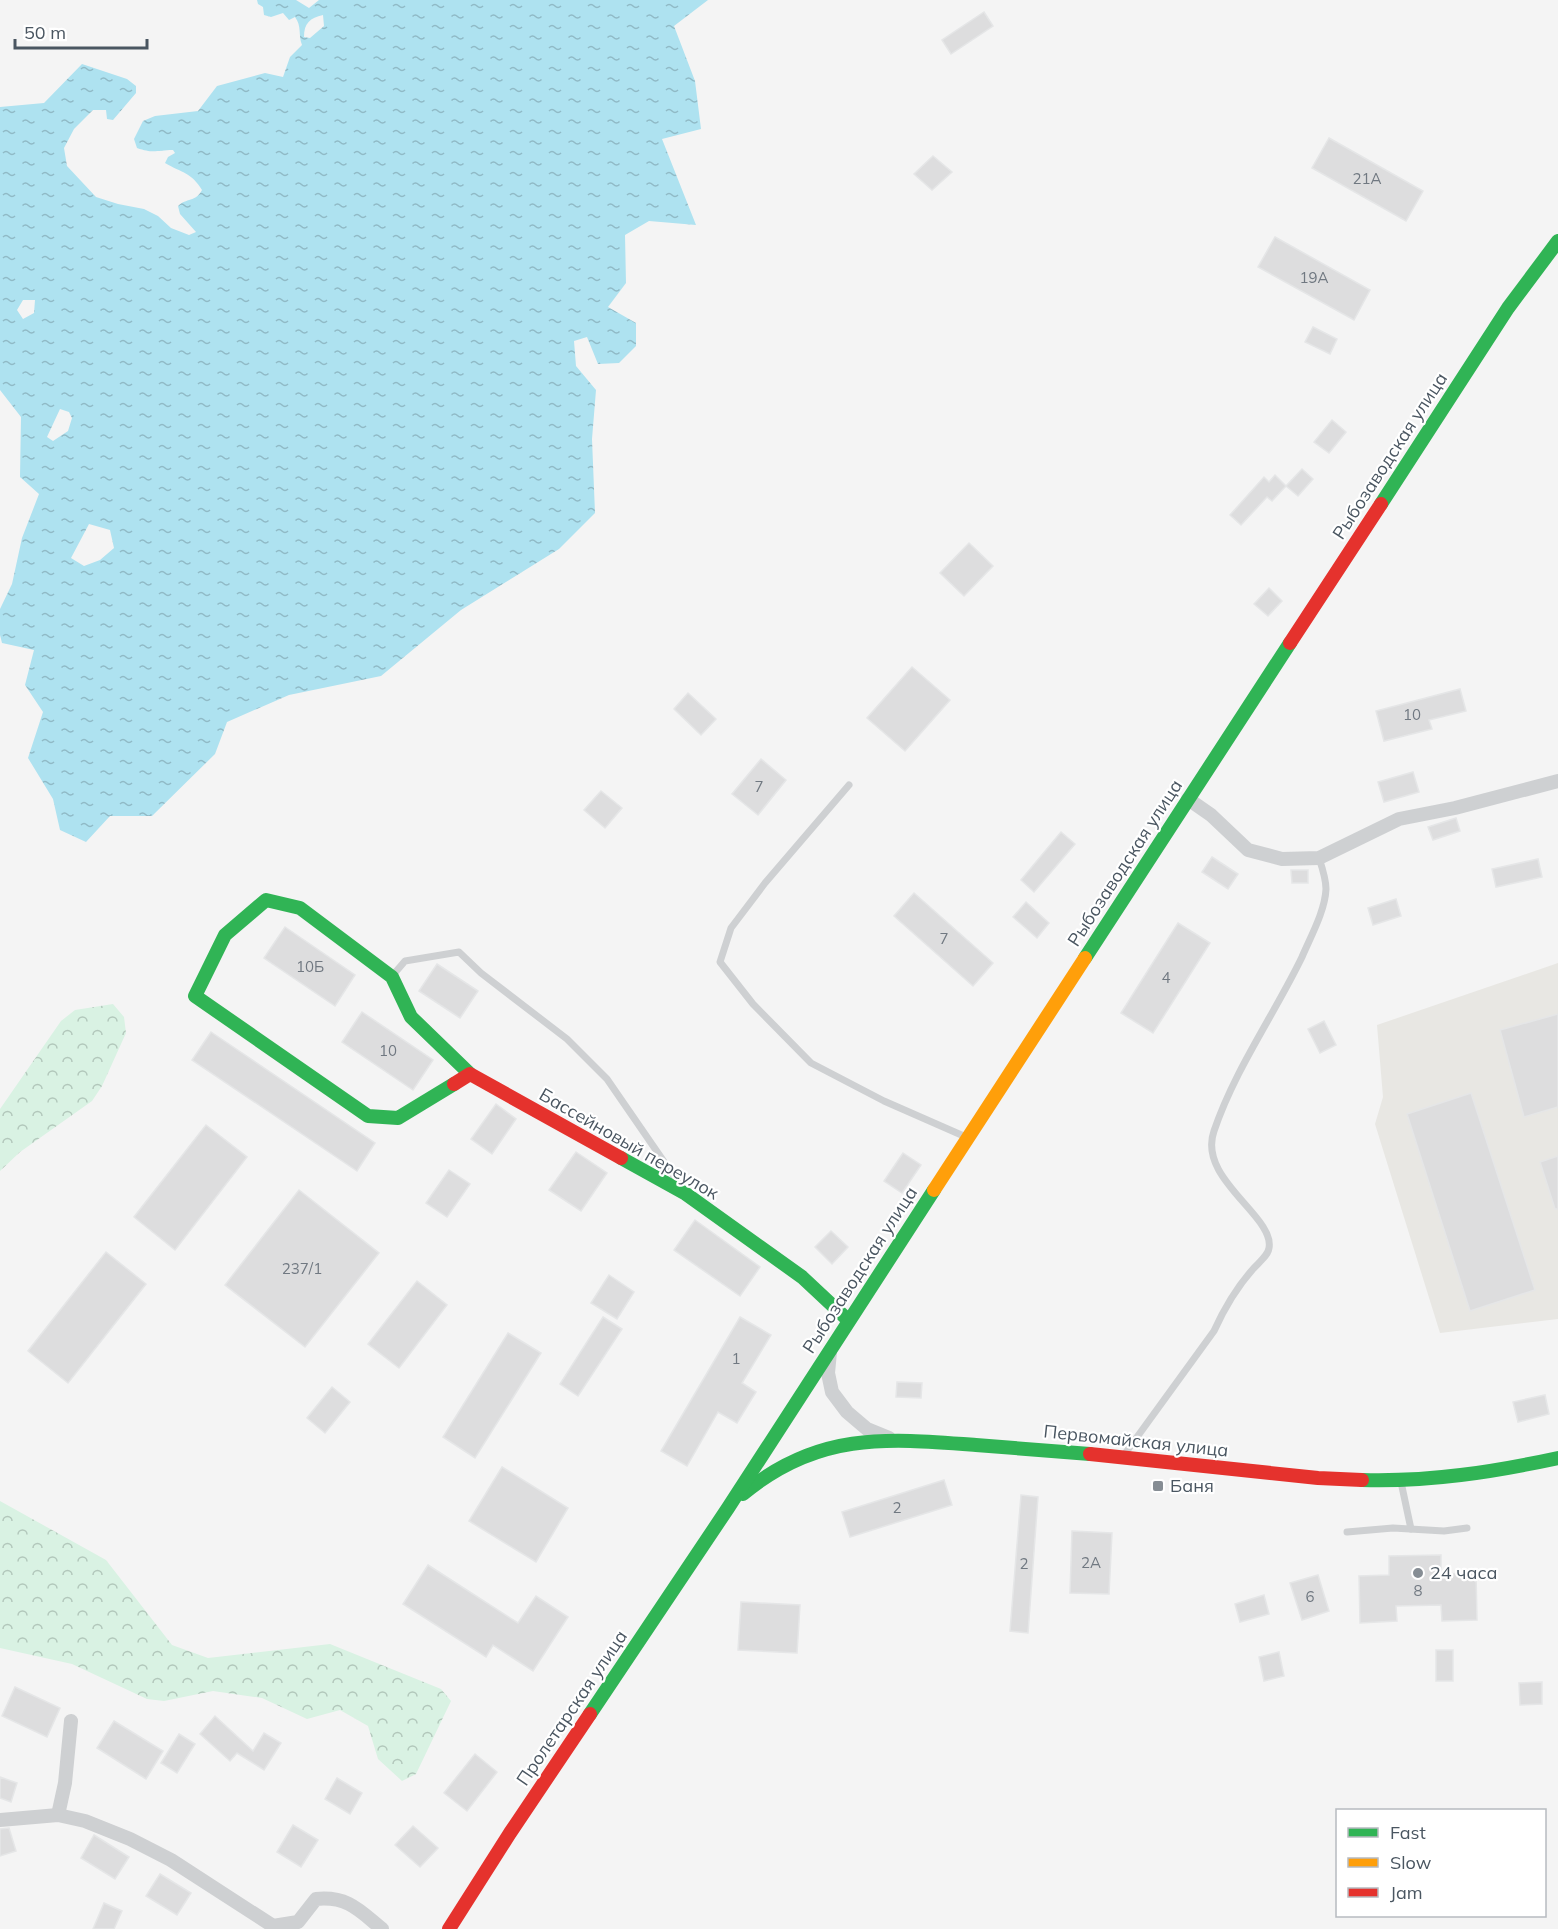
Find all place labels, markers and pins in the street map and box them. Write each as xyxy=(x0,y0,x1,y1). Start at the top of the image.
place label: Баня xyxy=(1170,1474,1214,1497)
marker: Баня xyxy=(1151,1479,1165,1493)
place label: 24 часа xyxy=(1430,1561,1497,1584)
marker: 24 часа xyxy=(1411,1566,1425,1580)

